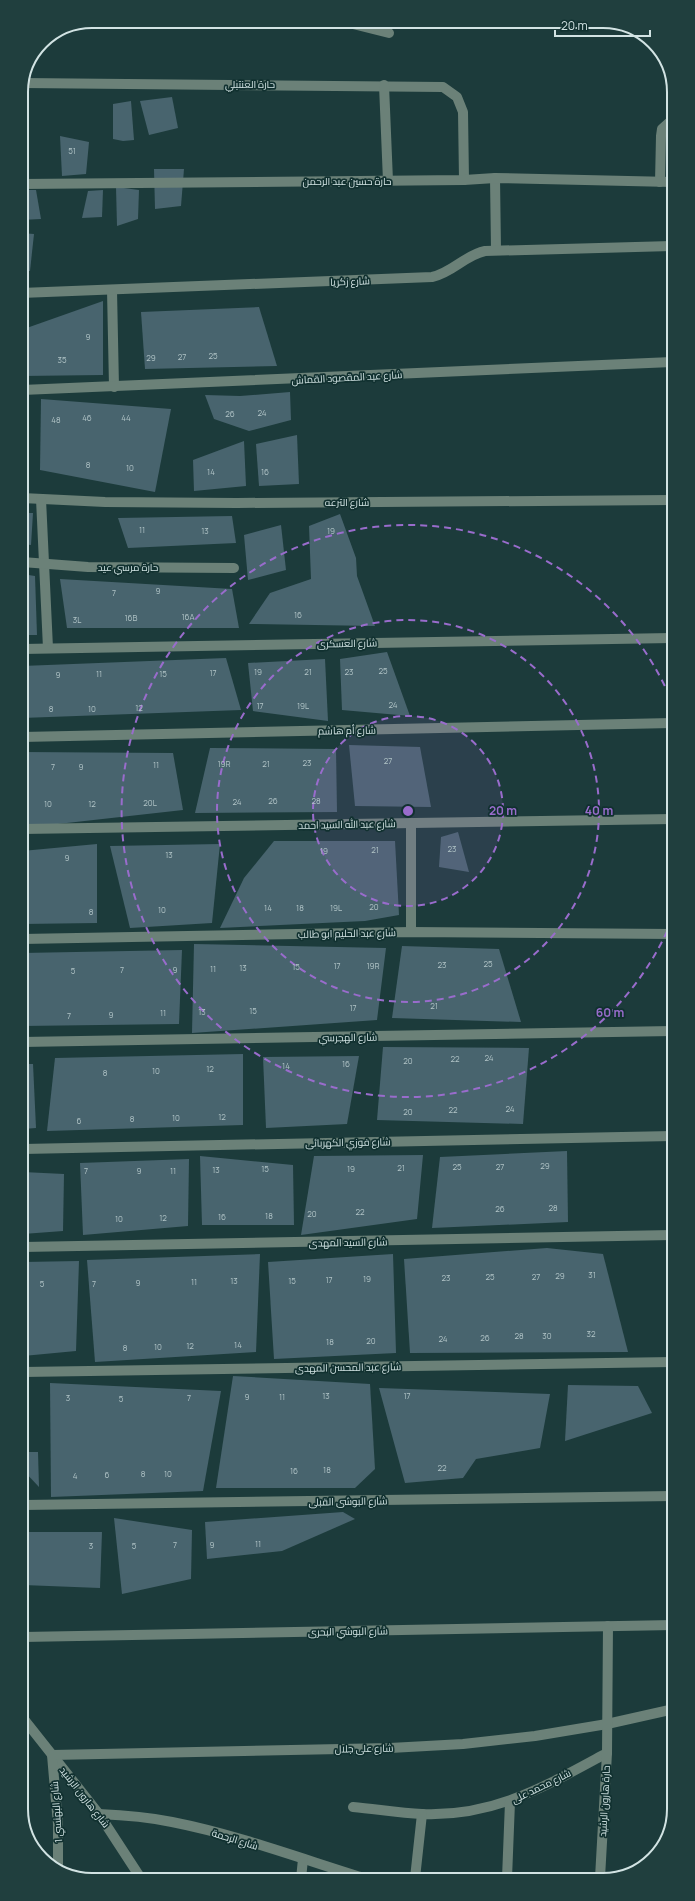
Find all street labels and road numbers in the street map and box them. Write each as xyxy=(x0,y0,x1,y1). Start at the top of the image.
street label: حارة العنتبلي xyxy=(225,77,275,92)
street label: حارة حسين عبد الرحمن xyxy=(303,174,392,188)
street label: شارع زكريا xyxy=(330,273,370,289)
street label: شارع عبد المقصود القماش xyxy=(291,367,403,387)
street label: شارع الترعه xyxy=(325,495,369,509)
street label: حارة مرسي عيد xyxy=(98,560,158,575)
street label: شارع العسكرى xyxy=(317,635,377,651)
street label: شارع أم هاشم xyxy=(318,722,376,739)
street label: شارع عبد الله السيد احمد xyxy=(298,816,396,832)
street label: شارع عبد الحليم ابو طالب xyxy=(298,925,396,942)
street label: شارع الهجرسي xyxy=(319,1029,377,1046)
street label: شارع فوزي الكهربائى xyxy=(305,1134,391,1151)
street label: شارع السيد المهدى xyxy=(308,1234,388,1250)
street label: شارع عبد المحسن المهدى xyxy=(295,1359,401,1375)
street label: شارع البوشى القبلى xyxy=(308,1493,388,1509)
street label: شارع البوشي البحرى xyxy=(308,1623,388,1640)
street label: شارع على جلال xyxy=(335,1740,393,1756)
street label: شارع هارون الرشيد xyxy=(57,1764,113,1830)
street label: حارة هارون الرشيد xyxy=(595,1765,613,1837)
street label: شارع محمد على xyxy=(509,1766,573,1806)
street label: شارع البهنسي 1 xyxy=(47,1781,66,1843)
street label: شارع الرحمة xyxy=(210,1825,260,1853)

